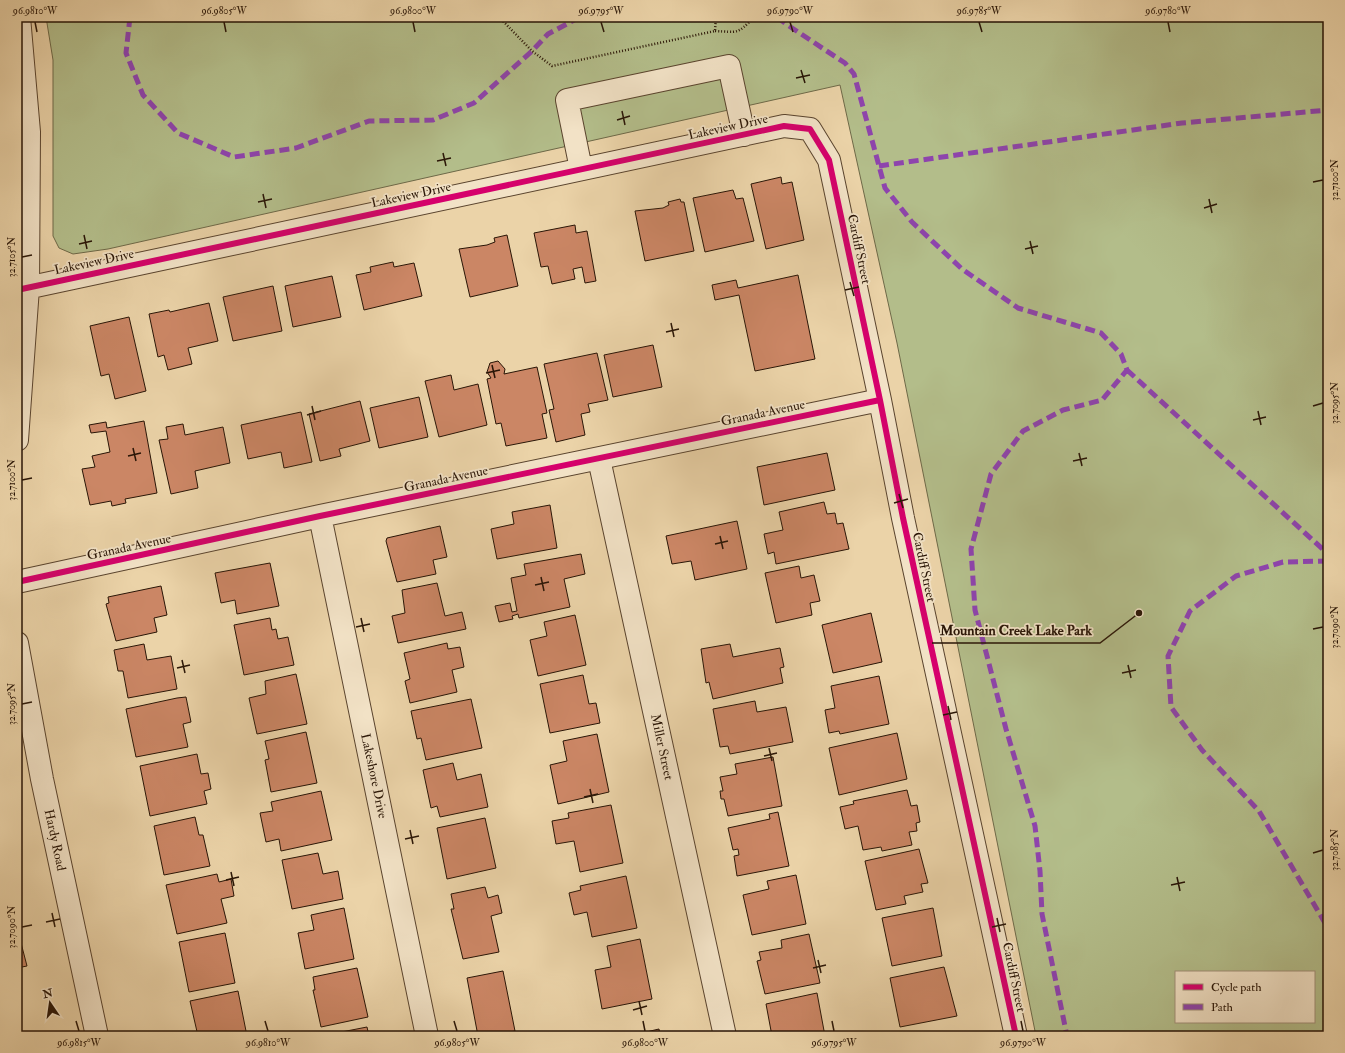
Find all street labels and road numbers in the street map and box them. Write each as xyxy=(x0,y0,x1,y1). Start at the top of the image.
street label: Lakeview Drive xyxy=(687,111,770,143)
street label: Lakeview Drive xyxy=(370,179,453,211)
street label: Cardiff Street xyxy=(844,213,874,285)
street label: Lakeview Drive xyxy=(53,246,136,278)
street label: Granada Avenue xyxy=(720,396,807,430)
street label: Granada Avenue xyxy=(403,462,490,496)
street label: Granada Avenue xyxy=(86,530,173,564)
street label: Cardiff Street xyxy=(909,531,939,603)
street label: Miller Street xyxy=(647,713,677,781)
street label: Lakeshore Drive xyxy=(357,732,391,820)
street label: Hardy Road xyxy=(40,808,69,873)
street label: Cardiff Street xyxy=(999,941,1029,1013)

